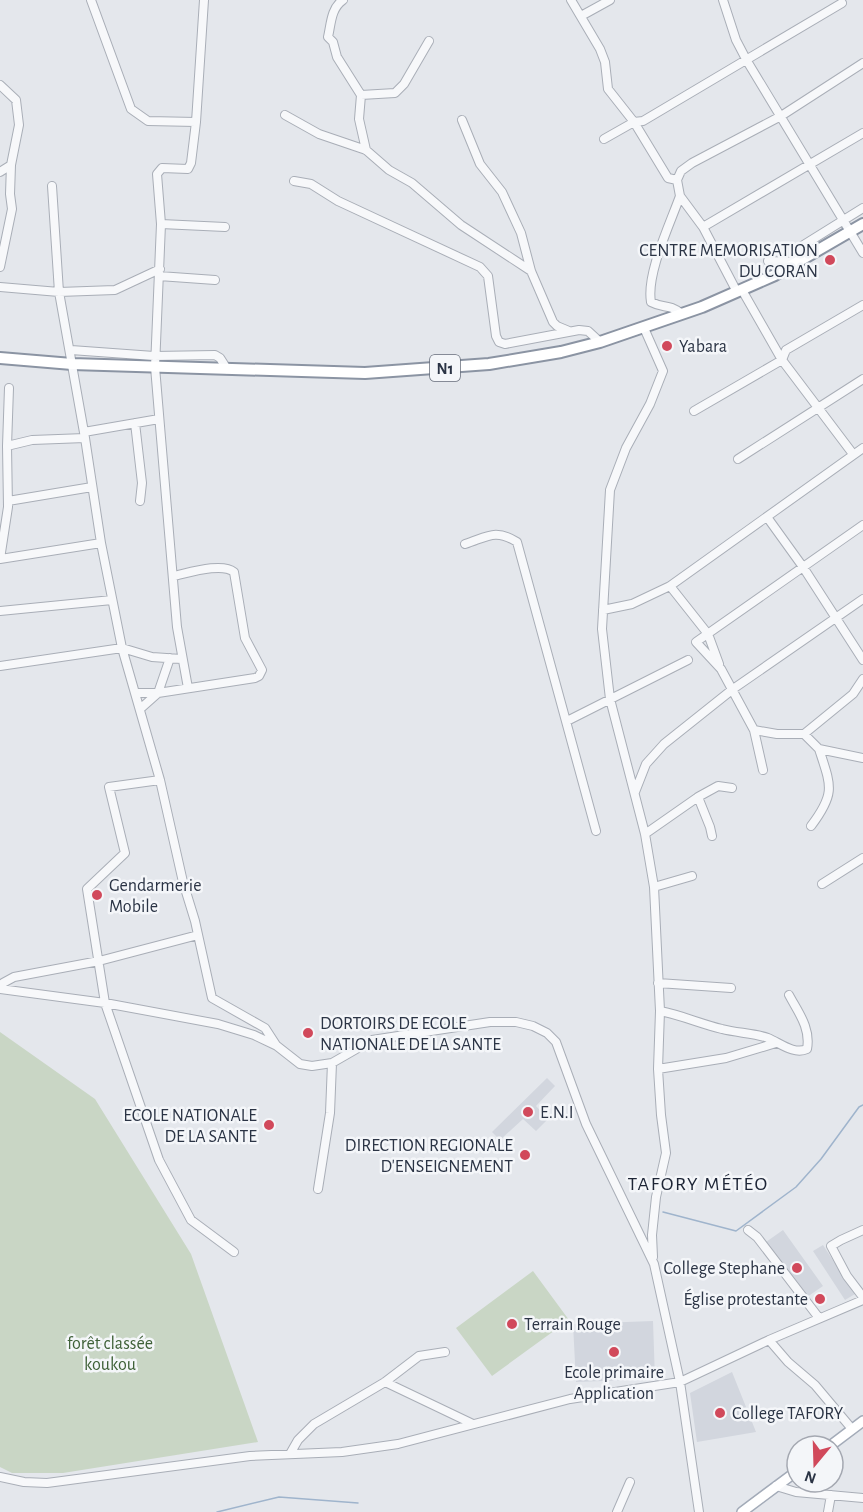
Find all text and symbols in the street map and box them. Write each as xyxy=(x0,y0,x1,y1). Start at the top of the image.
place label: CENTRE MEMORISATION DU CORAN xyxy=(639,242,818,281)
marker: CENTRE MEMORISATION DU CORAN xyxy=(823,253,837,267)
place label: Yabara xyxy=(679,338,727,356)
marker: Yabara xyxy=(660,339,674,353)
road number: N1 xyxy=(430,355,460,381)
place label: Gendarmerie Mobile xyxy=(109,877,201,916)
marker: Gendarmerie Mobile xyxy=(90,888,104,902)
place label: DORTOIRS DE ECOLE NATIONALE DE LA SANTE xyxy=(320,1015,501,1054)
marker: DORTOIRS DE ECOLE NATIONALE DE LA SANTE xyxy=(301,1026,315,1040)
place label: E.N.I xyxy=(540,1104,574,1122)
marker: E.N.I xyxy=(521,1105,535,1119)
place label: ECOLE NATIONALE DE LA SANTE xyxy=(123,1107,257,1146)
marker: ECOLE NATIONALE DE LA SANTE xyxy=(262,1118,276,1132)
place label: DIRECTION REGIONALE D'ENSEIGNEMENT xyxy=(345,1137,513,1176)
marker: DIRECTION REGIONALE D'ENSEIGNEMENT xyxy=(518,1148,532,1162)
district label: TAFORY MÉTÉO xyxy=(627,1173,769,1194)
place label: College Stephane xyxy=(664,1260,785,1278)
marker: College Stephane xyxy=(790,1261,804,1275)
place label: Église protestante xyxy=(684,1288,808,1309)
marker: Église protestante xyxy=(813,1292,827,1306)
place label: Terrain Rouge xyxy=(524,1316,621,1334)
marker: Terrain Rouge xyxy=(505,1317,519,1331)
park label: forêt classée koukou xyxy=(67,1335,153,1374)
marker: Ecole primaire Application xyxy=(607,1345,621,1359)
place label: Ecole primaire Application xyxy=(564,1364,664,1403)
place label: College TAFORY xyxy=(732,1405,844,1423)
marker: College TAFORY xyxy=(713,1406,727,1420)
north arrow xyxy=(785,1434,845,1494)
text: N xyxy=(803,1468,818,1487)

